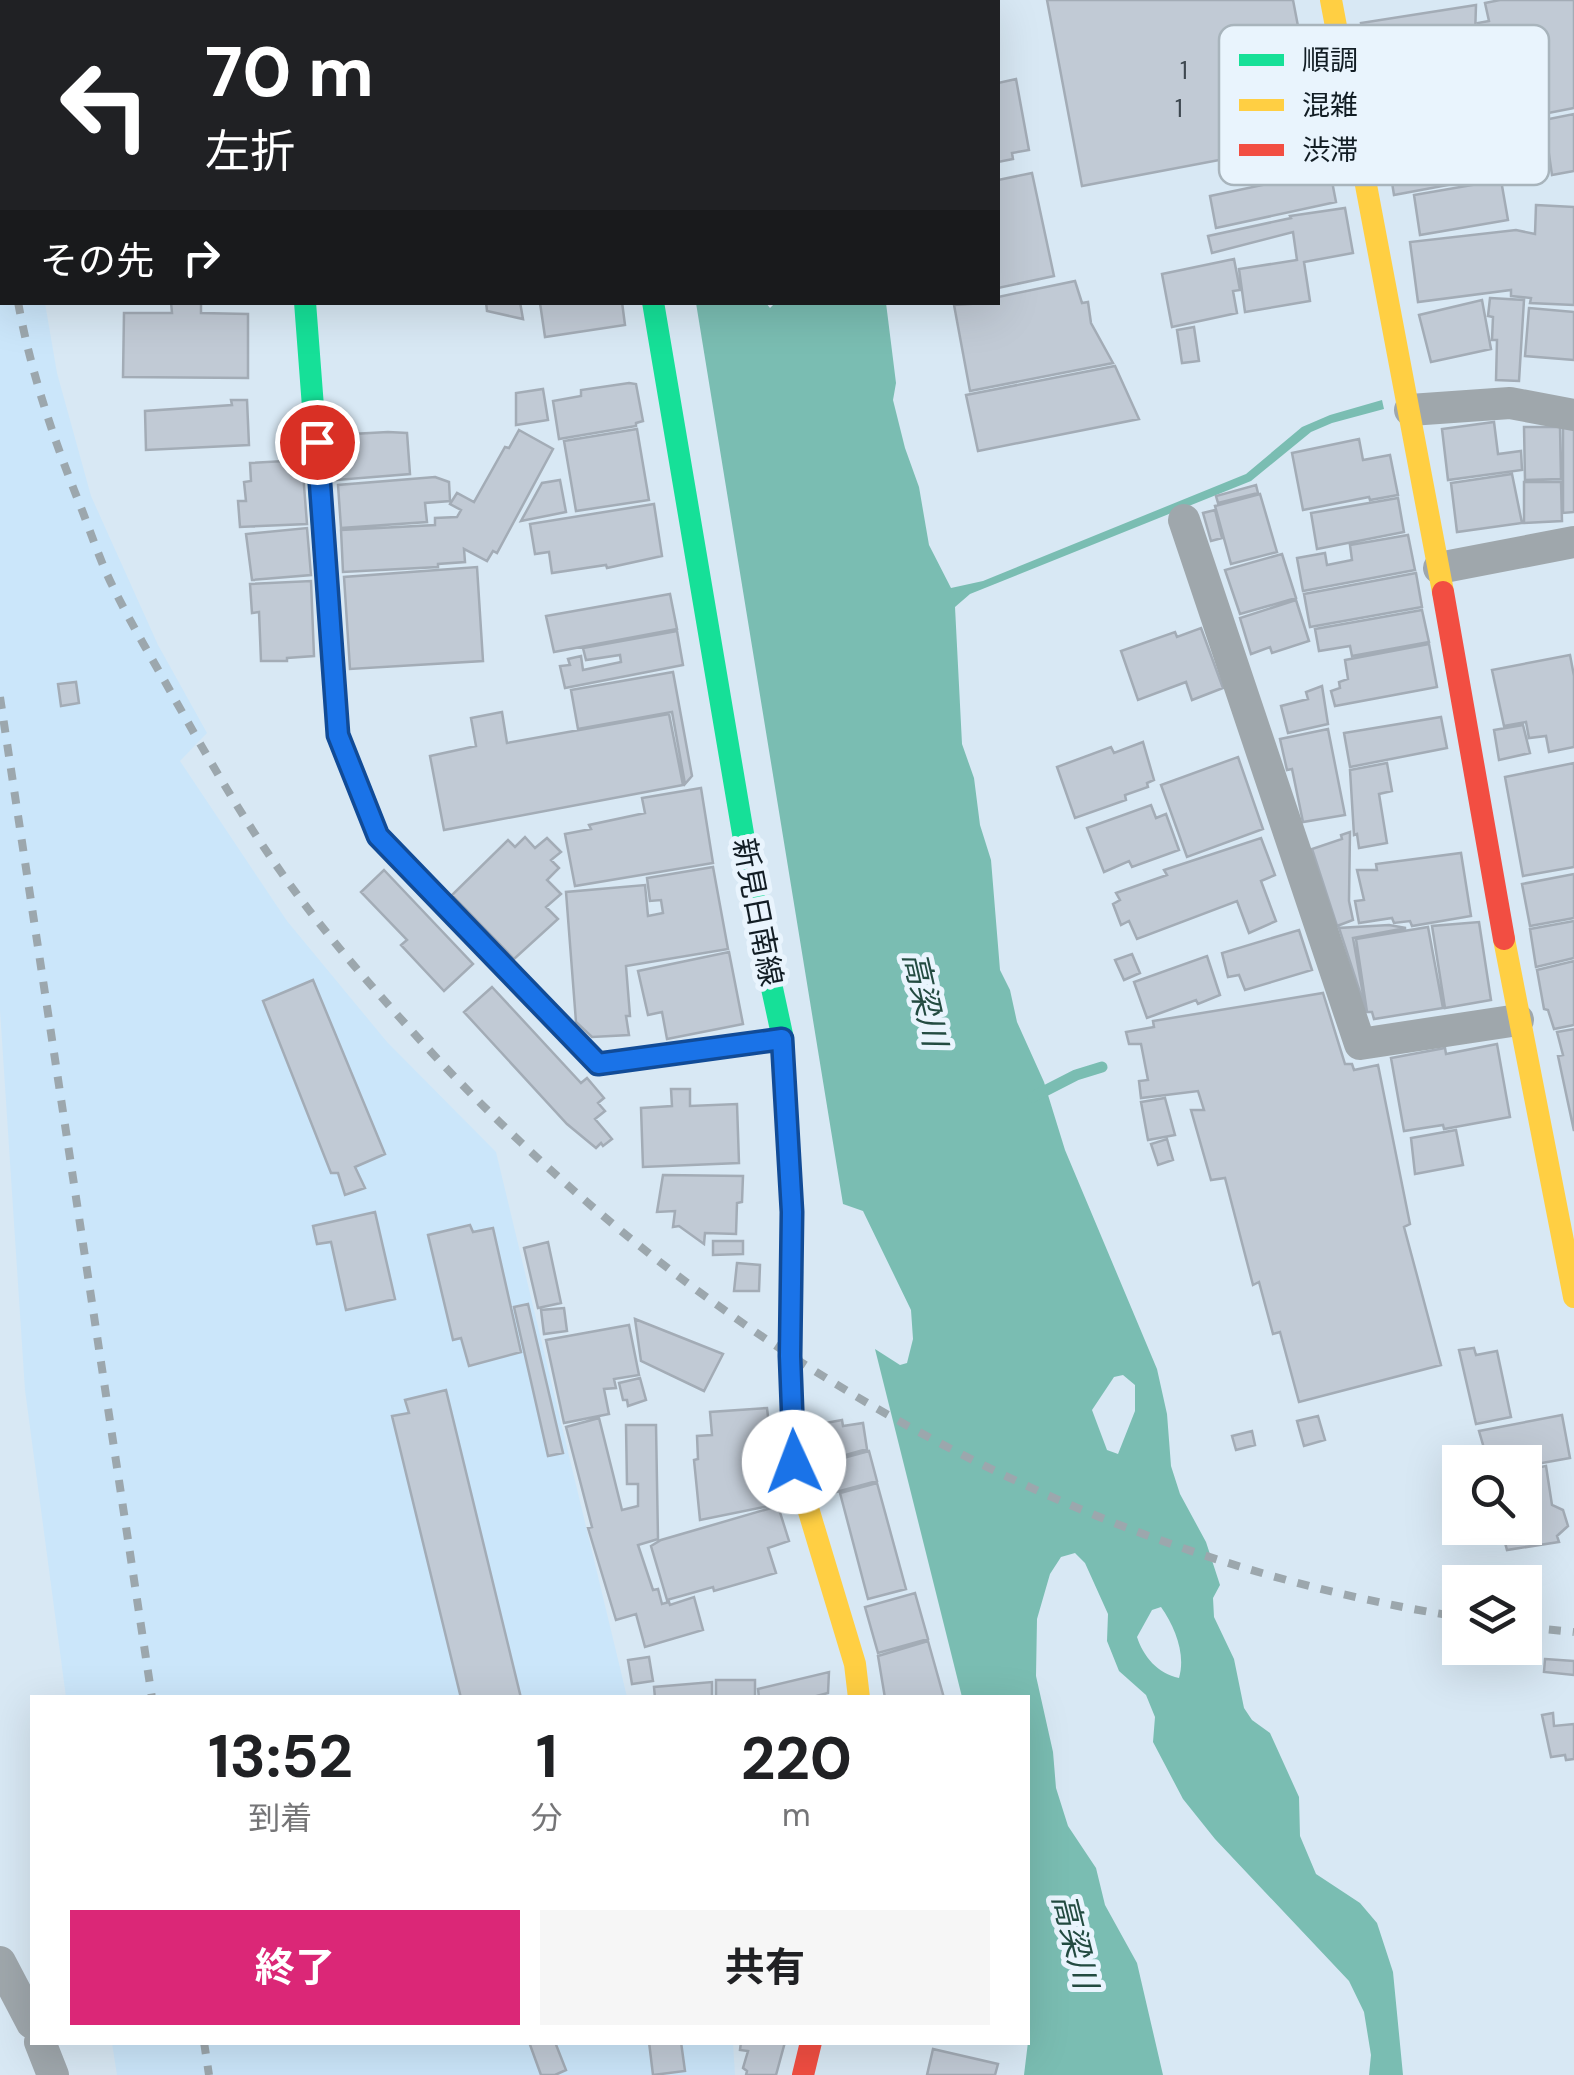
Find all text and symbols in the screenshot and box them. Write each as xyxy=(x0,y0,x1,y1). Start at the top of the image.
legend xyxy=(1219,25,1549,185)
text: 70 m xyxy=(205,27,374,118)
icon: left xyxy=(40,40,170,170)
text: 順調 xyxy=(1302,42,1358,79)
house number: 1 xyxy=(1180,54,1188,87)
text: 混雑 xyxy=(1302,87,1358,124)
house number: 1 xyxy=(1175,92,1183,125)
text: 左折 xyxy=(205,122,295,181)
text: 渋滞 xyxy=(1302,132,1358,169)
icon: right xyxy=(174,230,229,285)
text: その先 xyxy=(40,236,154,286)
pin xyxy=(275,400,360,485)
icon: arrive xyxy=(290,415,345,470)
street label: 新見日南線 xyxy=(725,835,791,989)
water label: 高梁川 xyxy=(894,947,957,1053)
position arrow xyxy=(742,1410,846,1514)
map controls xyxy=(1442,1445,1542,1665)
button: search xyxy=(1442,1445,1542,1545)
button: layers xyxy=(1442,1565,1542,1665)
text: 13:52 xyxy=(208,1717,353,1796)
text: 1 xyxy=(536,1717,558,1796)
text: 220 xyxy=(741,1719,852,1798)
text: m xyxy=(782,1794,811,1836)
text: 到着 xyxy=(248,1797,312,1839)
text: 分 xyxy=(531,1797,563,1839)
water label: 高梁川 xyxy=(1043,1889,1108,1996)
button: 終了 xyxy=(70,1910,520,2025)
button: 共有 xyxy=(540,1910,990,2025)

